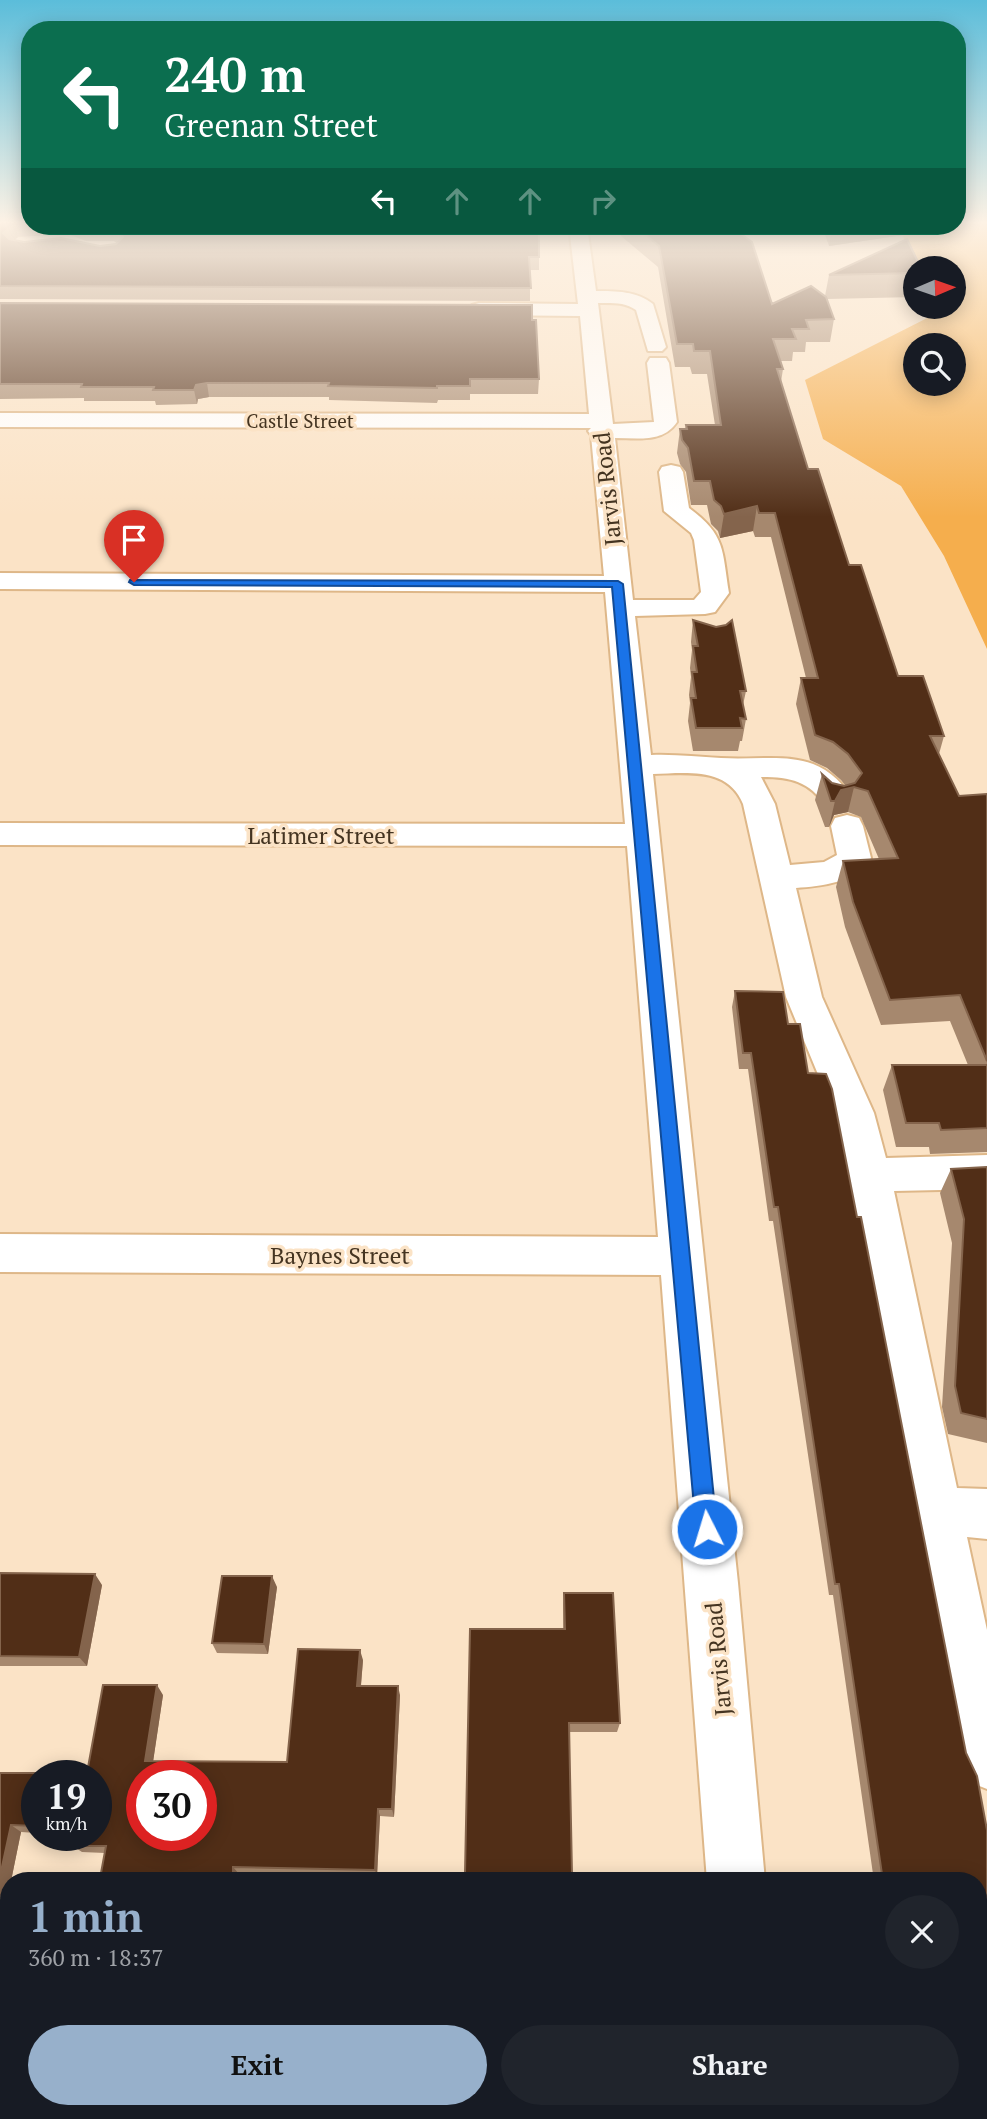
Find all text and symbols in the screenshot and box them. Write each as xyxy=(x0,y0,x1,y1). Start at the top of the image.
text: 240 m xyxy=(164,41,306,106)
icon: left xyxy=(49,49,140,140)
text: Greenan Street xyxy=(164,104,378,146)
icon: left xyxy=(365,182,403,220)
icon: ahead xyxy=(438,182,476,220)
icon: ahead xyxy=(511,182,549,220)
icon: right xyxy=(584,182,622,220)
north arrow xyxy=(903,256,966,318)
map controls xyxy=(903,256,966,396)
button: search xyxy=(903,333,966,396)
street label: Castle Street xyxy=(246,408,354,433)
street label: Jarvis Road xyxy=(586,430,628,547)
pin xyxy=(104,510,164,582)
icon: arrive xyxy=(115,521,153,559)
street label: Latimer Street xyxy=(248,820,395,851)
street label: Baynes Street xyxy=(270,1240,410,1271)
position arrow xyxy=(670,1492,744,1566)
street label: Jarvis Road xyxy=(698,1601,738,1717)
speed limit sign: 30 xyxy=(126,1760,217,1851)
text: 19 xyxy=(47,1773,86,1819)
text: km/h xyxy=(46,1811,87,1835)
text: 1 min xyxy=(28,1888,143,1944)
button: close xyxy=(885,1895,959,1969)
text: 360 m · 18:37 xyxy=(28,1942,163,1973)
button: Exit xyxy=(28,2025,487,2105)
button: Share xyxy=(501,2025,959,2105)

